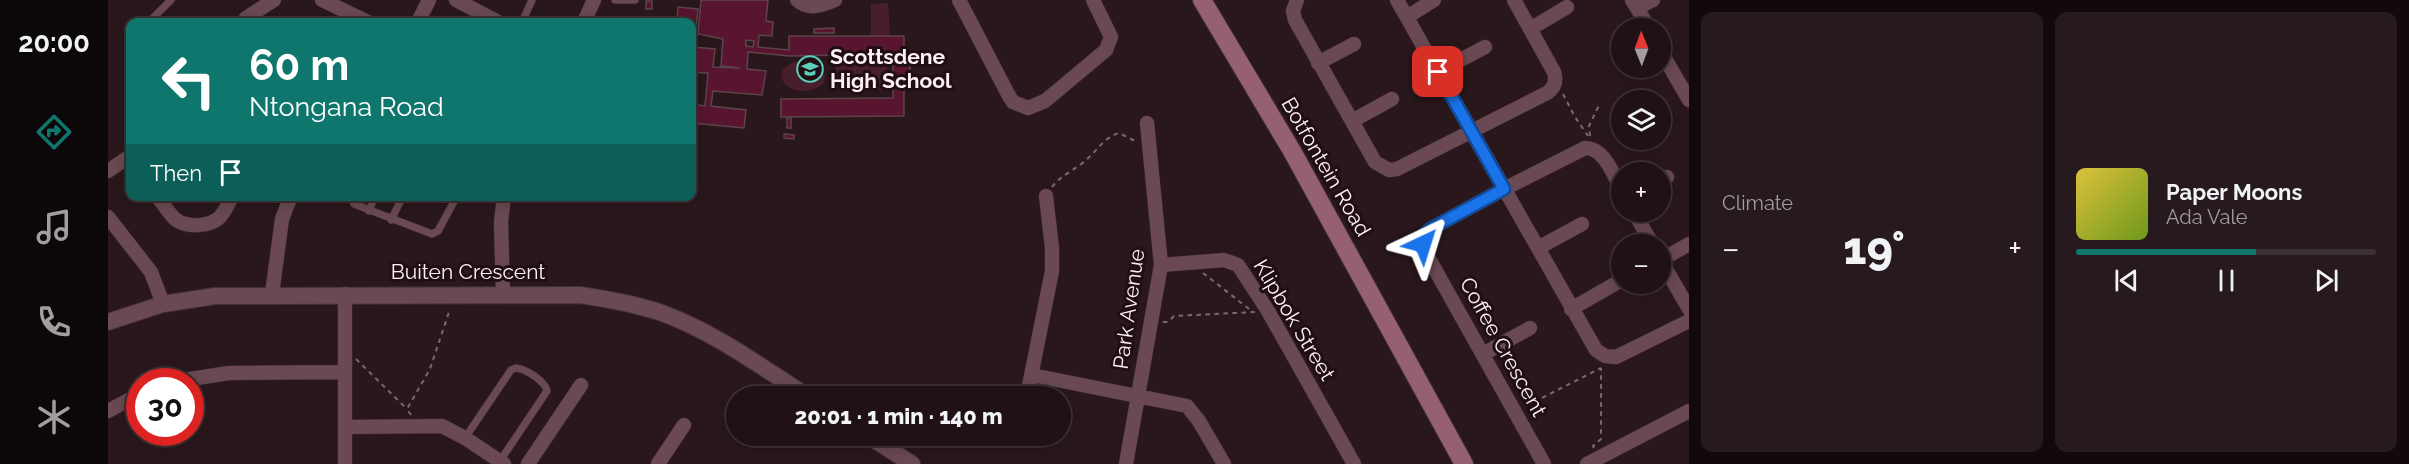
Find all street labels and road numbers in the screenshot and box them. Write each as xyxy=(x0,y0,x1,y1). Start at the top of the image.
street label: Botfontein Road xyxy=(1277,93,1376,241)
street label: Park Avenue xyxy=(1108,247,1149,371)
street label: Klipbok Street xyxy=(1248,255,1340,385)
street label: Buiten Crescent xyxy=(391,259,545,284)
street label: Coffee Crescent xyxy=(1455,273,1552,421)

